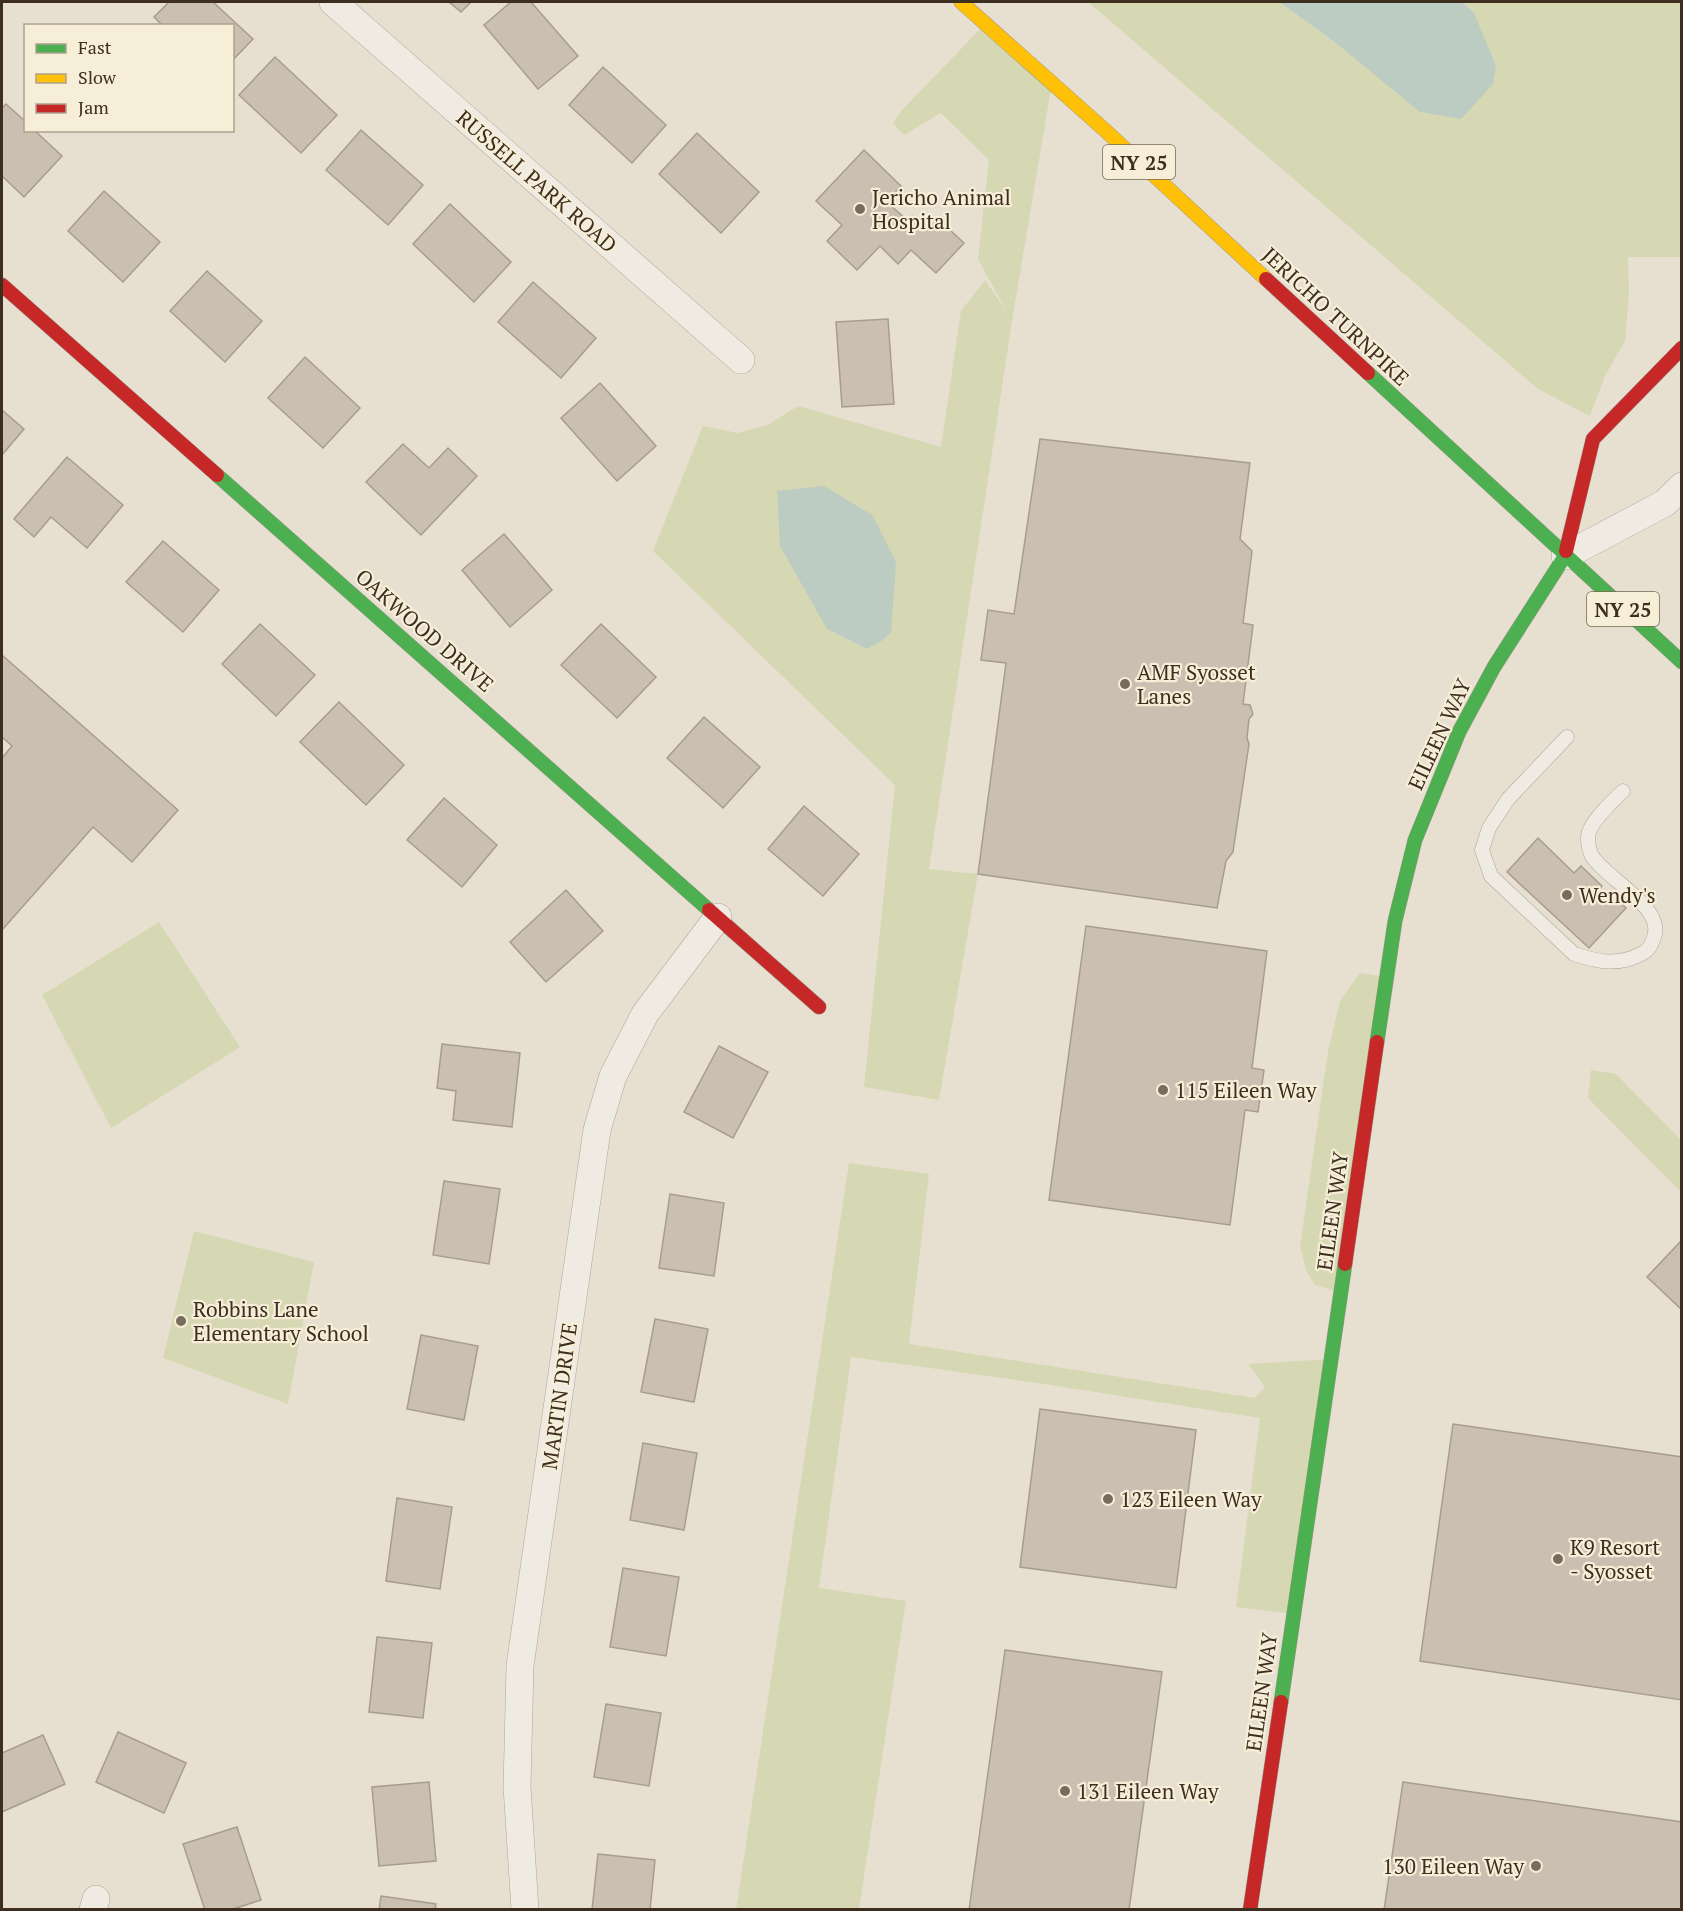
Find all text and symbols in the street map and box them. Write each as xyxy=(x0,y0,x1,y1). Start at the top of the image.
legend xyxy=(24,24,234,132)
text: Fast xyxy=(78,35,112,59)
text: Slow xyxy=(78,65,117,89)
text: Jam xyxy=(78,95,109,119)
street label: RUSSELL PARK ROAD xyxy=(451,103,623,259)
road number: NY 25 xyxy=(1103,145,1175,179)
place label: Jericho Animal Hospital xyxy=(872,183,1011,235)
marker: Jericho Animal Hospital xyxy=(853,202,867,216)
street label: JERICHO TURNPIKE xyxy=(1257,241,1415,391)
street label: OAKWOOD DRIVE xyxy=(350,562,500,698)
road number: NY 25 xyxy=(1587,592,1659,626)
place label: AMF Syosset Lanes xyxy=(1137,658,1256,710)
street label: EILEEN WAY xyxy=(1401,673,1477,794)
marker: AMF Syosset Lanes xyxy=(1118,677,1132,691)
place label: Wendy's xyxy=(1579,881,1656,909)
marker: Wendy's xyxy=(1560,888,1574,902)
place label: 115 Eileen Way xyxy=(1175,1076,1317,1104)
marker: 115 Eileen Way xyxy=(1156,1083,1170,1097)
street label: EILEEN WAY xyxy=(1310,1149,1354,1272)
place label: Robbins Lane Elementary School xyxy=(193,1295,369,1347)
marker: Robbins Lane Elementary School xyxy=(174,1314,188,1328)
street label: MARTIN DRIVE xyxy=(535,1321,583,1471)
place label: 123 Eileen Way xyxy=(1120,1485,1262,1513)
marker: 123 Eileen Way xyxy=(1101,1492,1115,1506)
place label: K9 Resort - Syosset xyxy=(1570,1533,1660,1585)
marker: K9 Resort - Syosset xyxy=(1551,1552,1565,1566)
street label: EILEEN WAY xyxy=(1239,1630,1283,1753)
place label: 131 Eileen Way xyxy=(1077,1777,1219,1805)
marker: 131 Eileen Way xyxy=(1058,1784,1072,1798)
place label: 130 Eileen Way xyxy=(1382,1852,1524,1880)
marker: 130 Eileen Way xyxy=(1529,1859,1543,1873)

